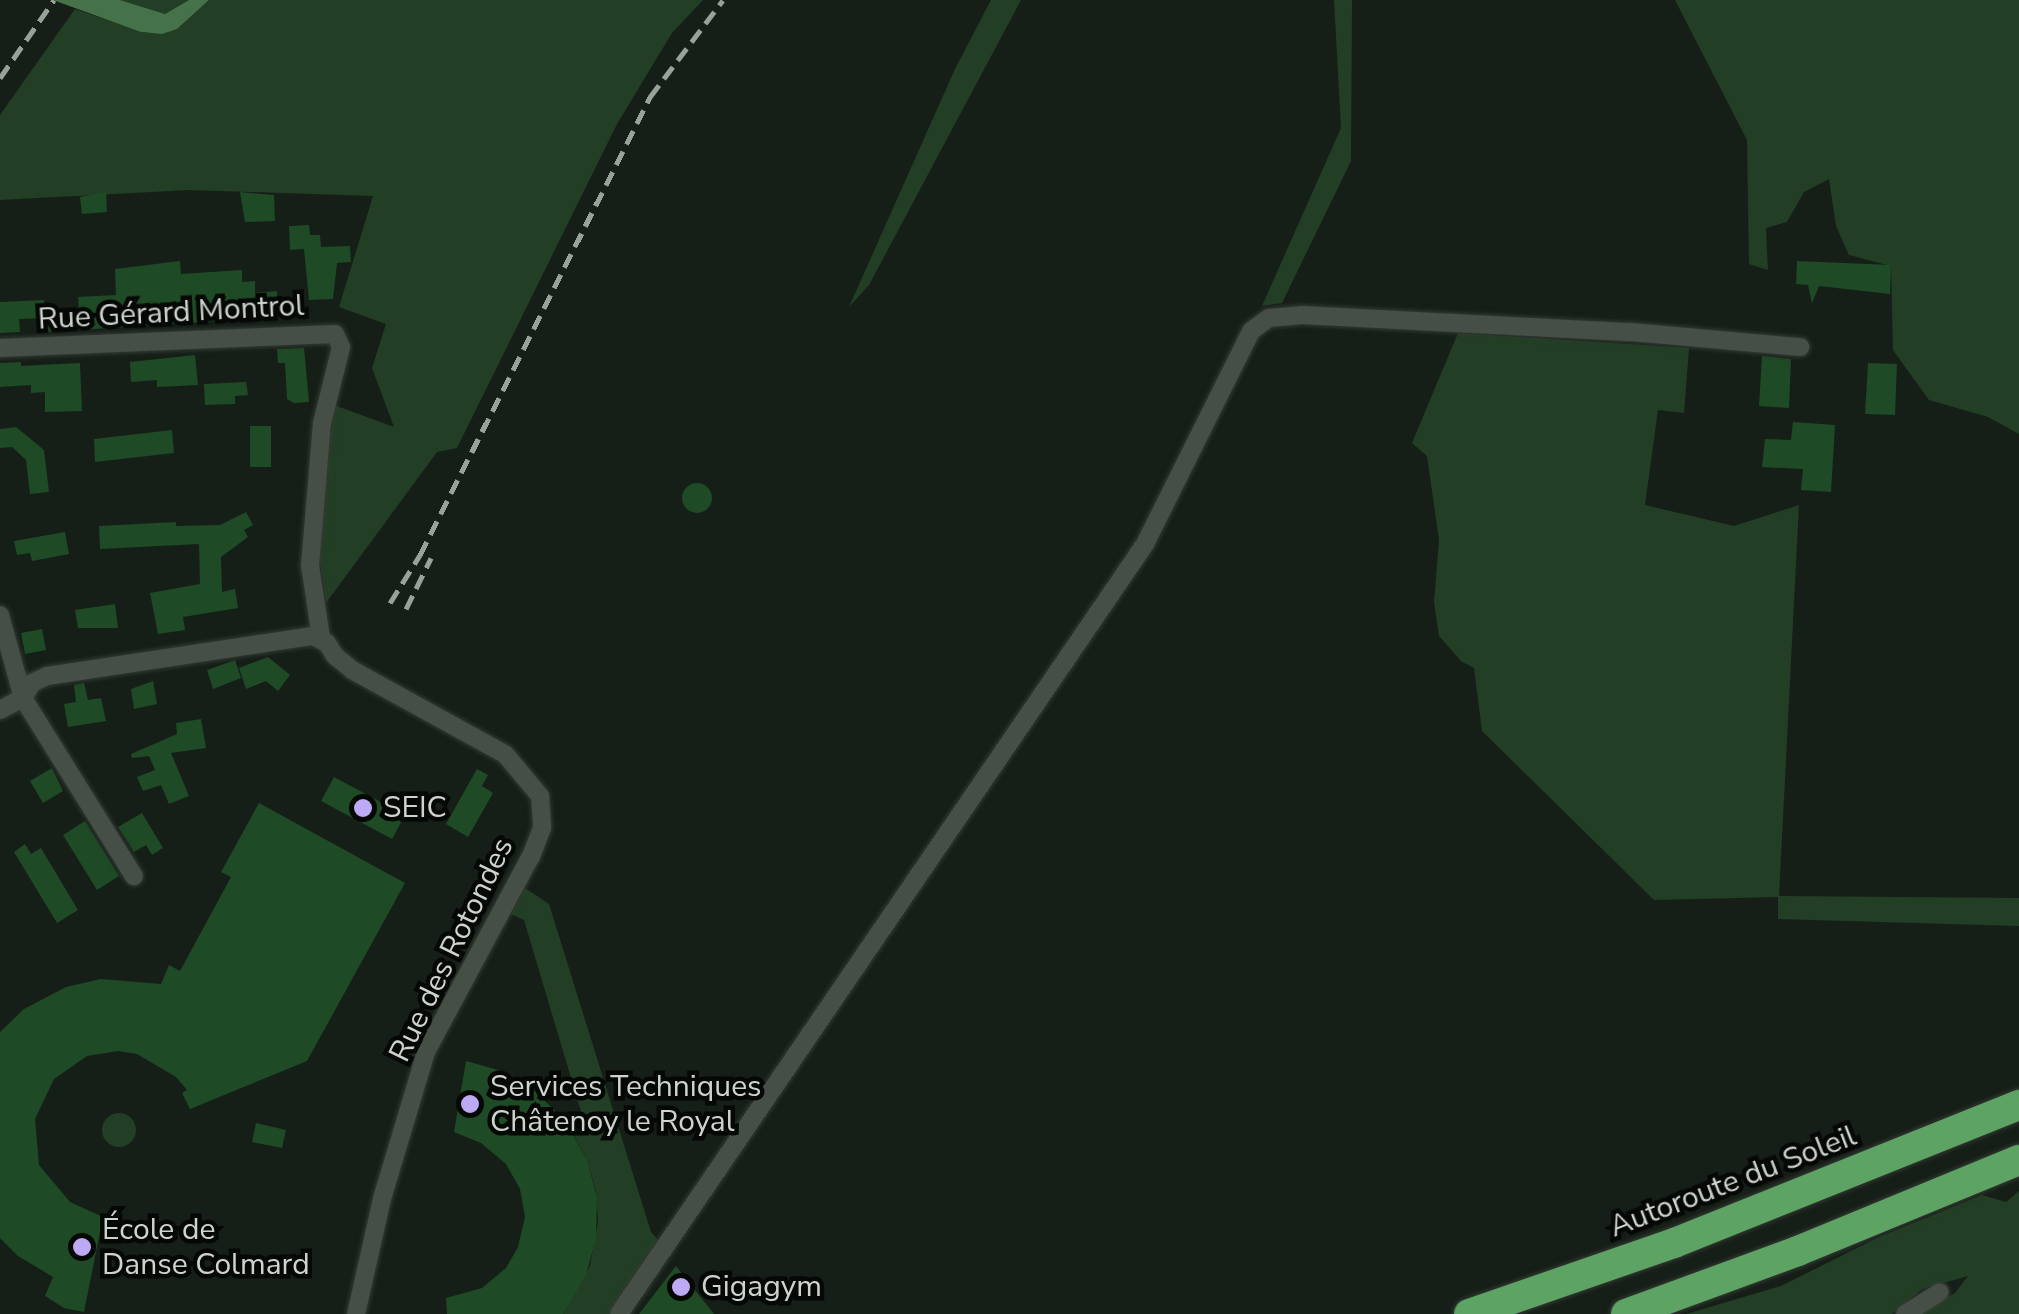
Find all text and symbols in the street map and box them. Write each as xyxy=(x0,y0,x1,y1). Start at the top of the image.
street label: Rue Gérard Montrol xyxy=(37,288,305,338)
place label: SEIC xyxy=(383,790,447,826)
marker: SEIC xyxy=(352,797,374,819)
street label: Rue des Rotondes xyxy=(382,832,522,1068)
place label: Services Techniques Châtenoy le Royal xyxy=(490,1069,762,1140)
marker: Services Techniques Châtenoy le Royal xyxy=(459,1093,481,1115)
street label: Autoroute du Soleil xyxy=(1604,1118,1862,1246)
place label: École de Danse Colmard xyxy=(102,1212,310,1282)
marker: École de Danse Colmard xyxy=(71,1236,93,1258)
place label: Gigagym xyxy=(701,1269,822,1305)
marker: Gigagym xyxy=(670,1276,692,1298)

